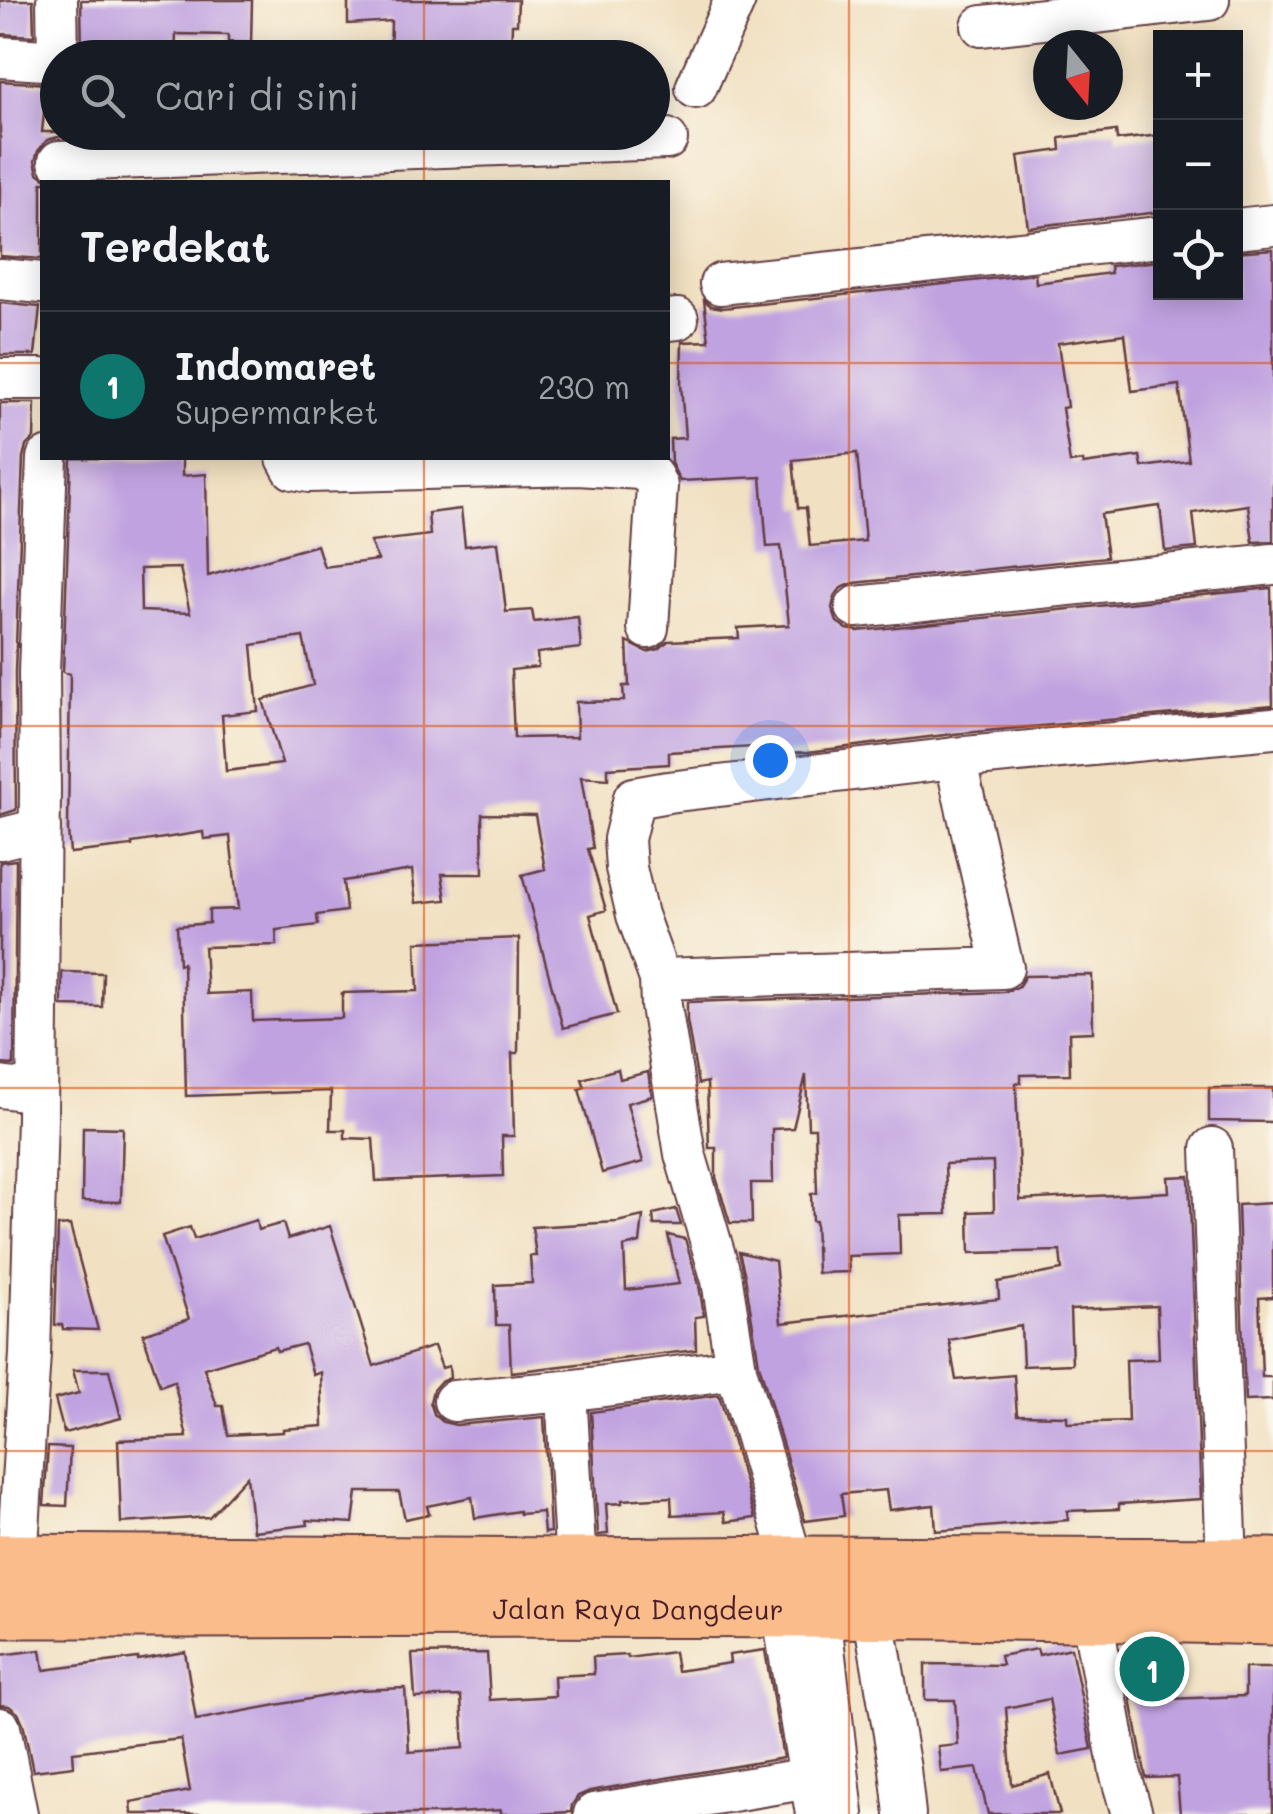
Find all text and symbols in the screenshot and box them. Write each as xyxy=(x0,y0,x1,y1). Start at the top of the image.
north arrow xyxy=(1033,30,1123,120)
map controls xyxy=(1153,30,1243,300)
button: + xyxy=(1153,30,1243,120)
search box xyxy=(40,40,670,150)
icon: search xyxy=(75,68,130,123)
text: Cari di sini xyxy=(155,70,359,120)
button: − xyxy=(1153,120,1243,210)
button: locate xyxy=(1153,210,1243,300)
text: Terdekat xyxy=(80,218,270,273)
text: Indomaret xyxy=(175,340,376,390)
text: 1 xyxy=(105,365,120,407)
text: 230 m xyxy=(538,365,630,407)
text: Supermarket xyxy=(175,390,379,432)
your location xyxy=(745,735,796,786)
street label: Jalan Raya Dangdeur xyxy=(492,1590,784,1627)
pin: 1 xyxy=(1120,1632,1184,1706)

